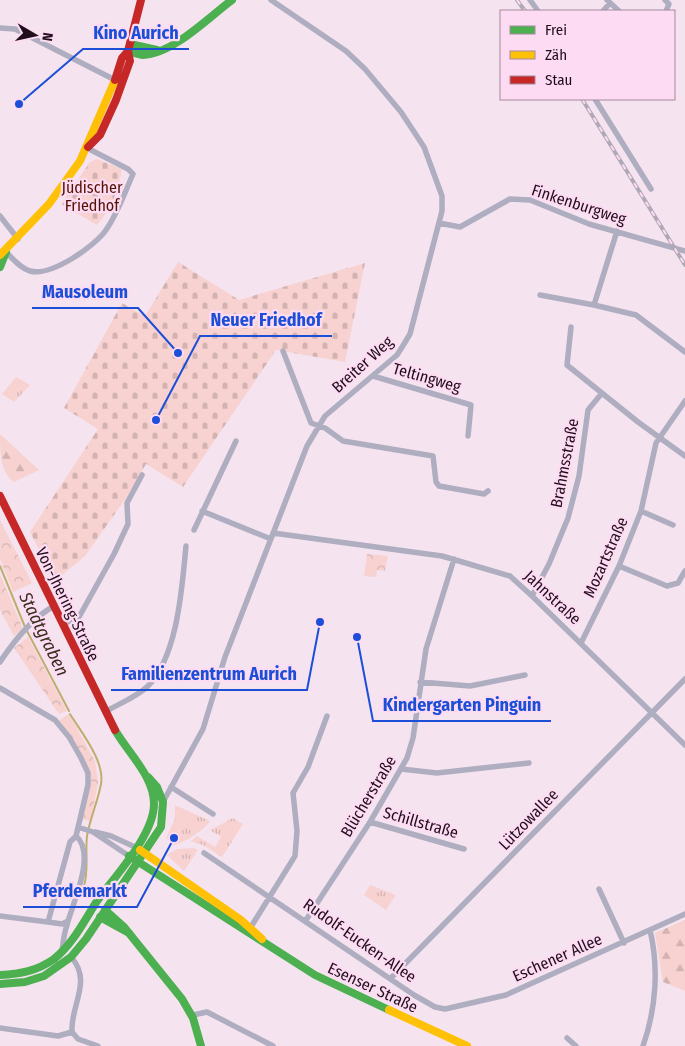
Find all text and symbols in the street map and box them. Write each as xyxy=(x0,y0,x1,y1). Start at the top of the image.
north arrow xyxy=(10,10,60,60)
legend xyxy=(500,10,675,100)
callout: Kino Aurich xyxy=(83,16,189,49)
text: Frei xyxy=(545,21,567,39)
text: Kino Aurich xyxy=(93,22,179,44)
text: N xyxy=(38,31,56,42)
text: Zäh xyxy=(545,46,567,64)
text: Stau xyxy=(545,71,572,89)
park label: Jüdischer Friedhof xyxy=(62,178,123,215)
street label: Finkenburgweg xyxy=(529,180,629,229)
callout: Mausoleum xyxy=(32,275,138,308)
text: Mausoleum xyxy=(42,281,128,303)
callout: Neuer Friedhof xyxy=(200,303,332,336)
text: Neuer Friedhof xyxy=(210,309,324,331)
street label: Breiter Weg xyxy=(328,332,397,397)
street label: Teltingweg xyxy=(391,359,463,396)
street label: Brahmsstraße xyxy=(547,417,582,509)
street label: Mozartstraße xyxy=(579,514,632,600)
street label: Von-Jhering-Straße xyxy=(32,544,103,664)
street label: Jahnstraße xyxy=(520,566,585,628)
water label: Stadtgraben xyxy=(14,588,74,680)
callout: Familienzentrum Aurich xyxy=(111,657,307,690)
text: Familienzentrum Aurich xyxy=(121,663,297,685)
callout: Kindergarten Pinguin xyxy=(373,688,551,721)
text: Kindergarten Pinguin xyxy=(383,694,541,716)
street label: Blücherstraße xyxy=(337,752,400,840)
street label: Lützowallee xyxy=(495,785,562,854)
street label: Schillstraße xyxy=(381,803,461,842)
callout: Pferdemarkt xyxy=(23,874,137,907)
text: Pferdemarkt xyxy=(33,880,128,902)
street label: Rudolf-Eucken-Allee xyxy=(300,894,420,986)
street label: Eschener Allee xyxy=(510,929,605,986)
street label: Esenser Straße xyxy=(325,958,421,1017)

